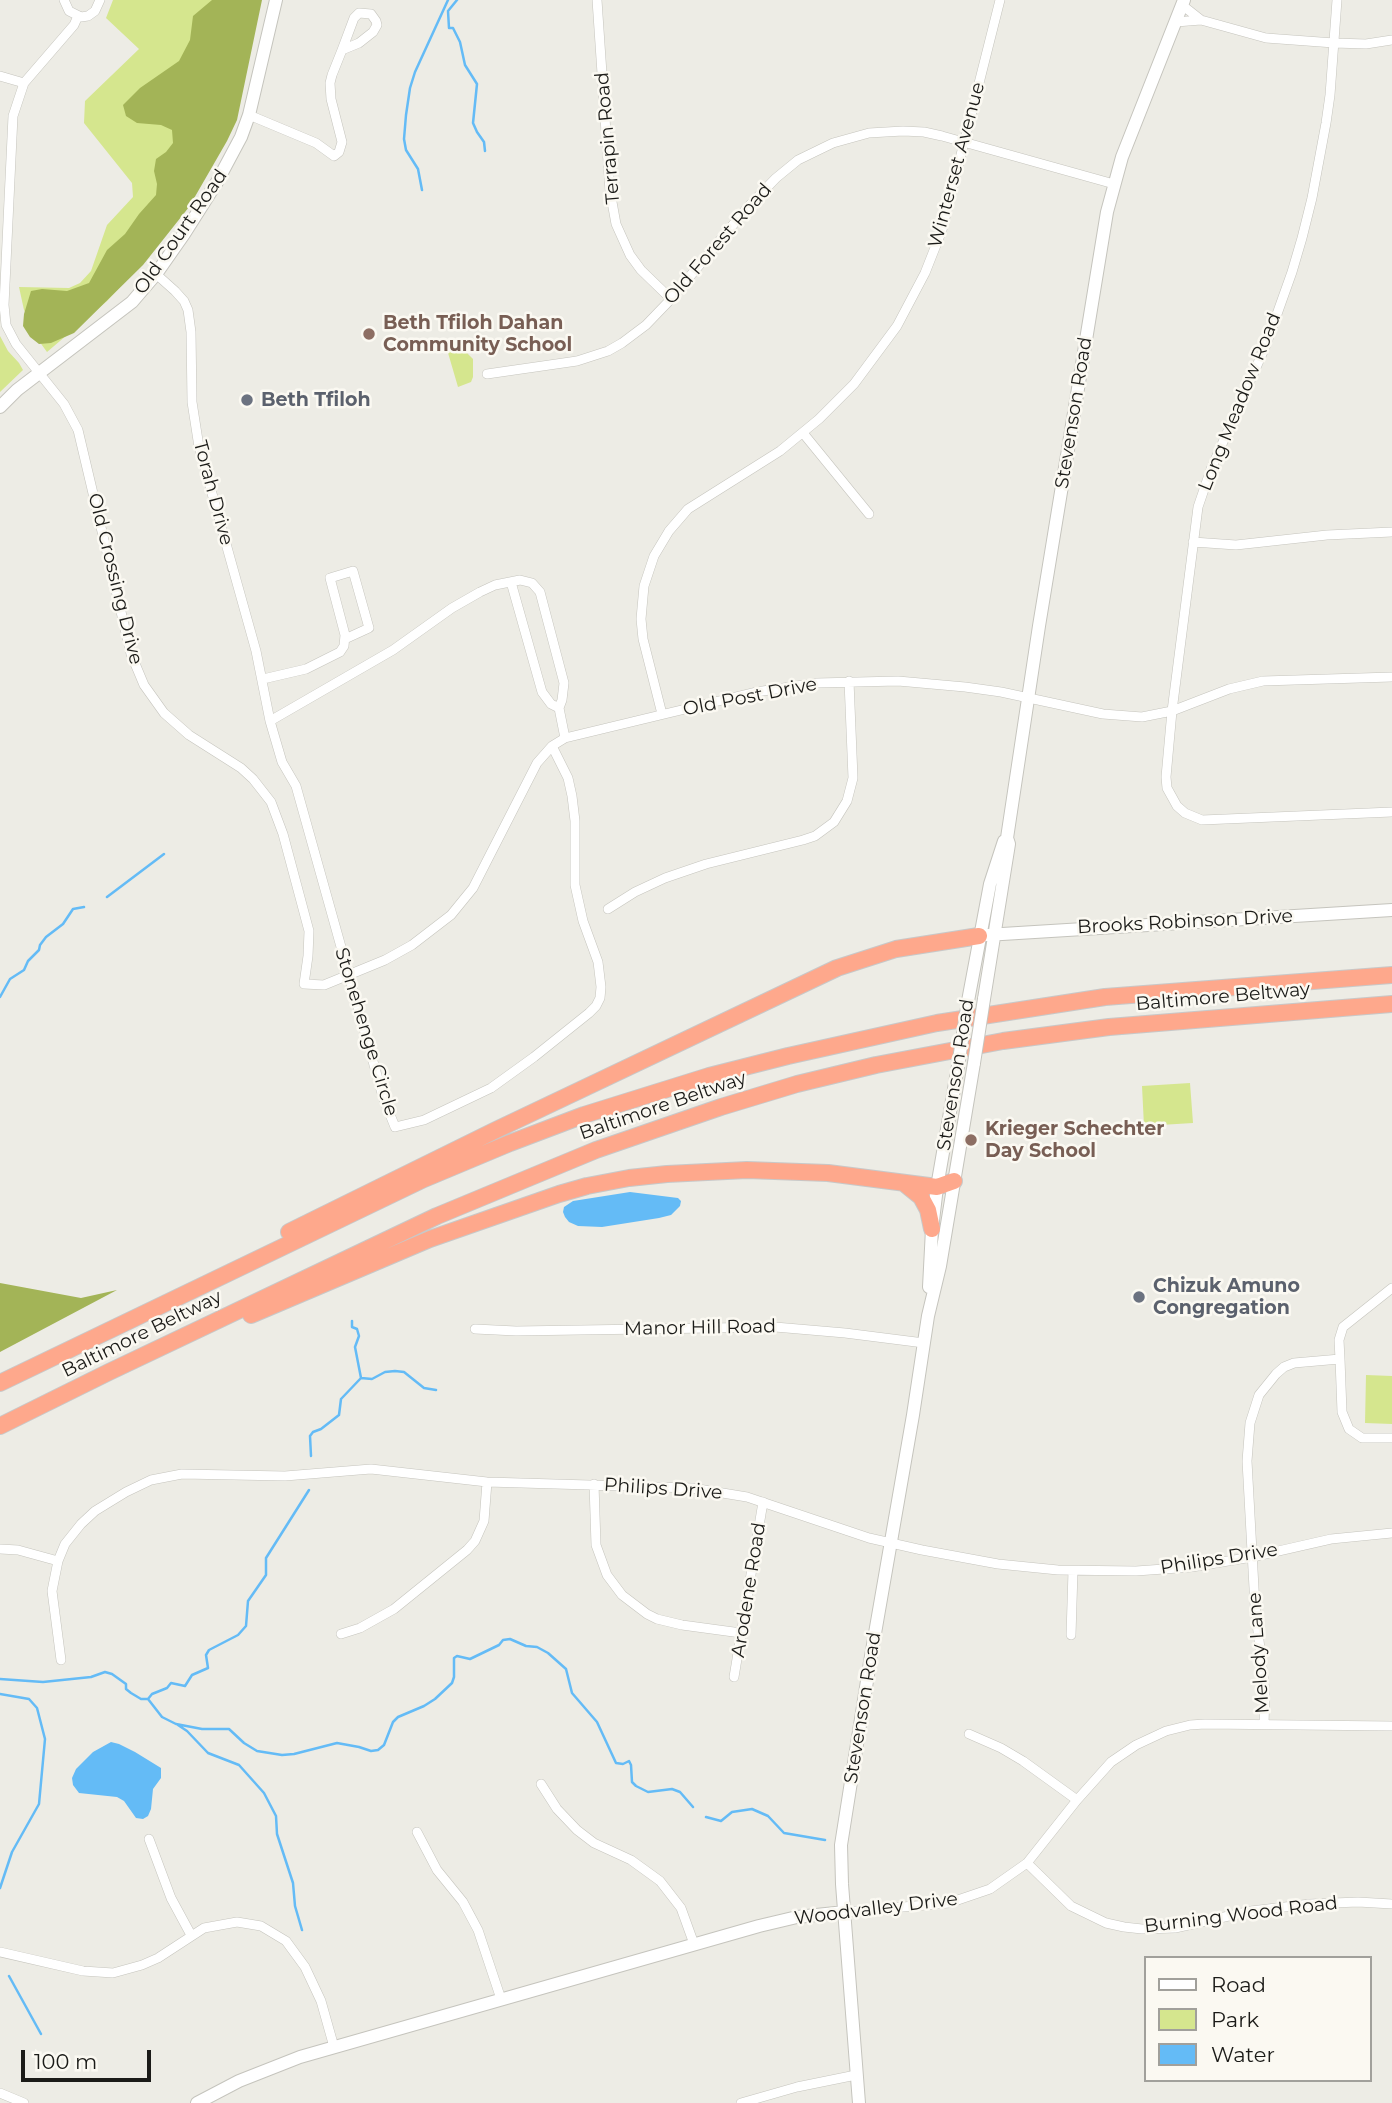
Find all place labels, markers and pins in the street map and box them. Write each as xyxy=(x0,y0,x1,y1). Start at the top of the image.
place label: Beth Tfiloh Dahan Community School xyxy=(383,312,572,356)
marker: Beth Tfiloh Dahan Community School xyxy=(361,326,377,342)
place label: Beth Tfiloh xyxy=(261,389,371,411)
marker: Beth Tfiloh xyxy=(239,392,255,408)
place label: Krieger Schechter Day School xyxy=(985,1118,1164,1162)
marker: Krieger Schechter Day School xyxy=(963,1132,979,1148)
place label: Chizuk Amuno Congregation xyxy=(1153,1275,1300,1319)
marker: Chizuk Amuno Congregation xyxy=(1131,1289,1147,1305)

